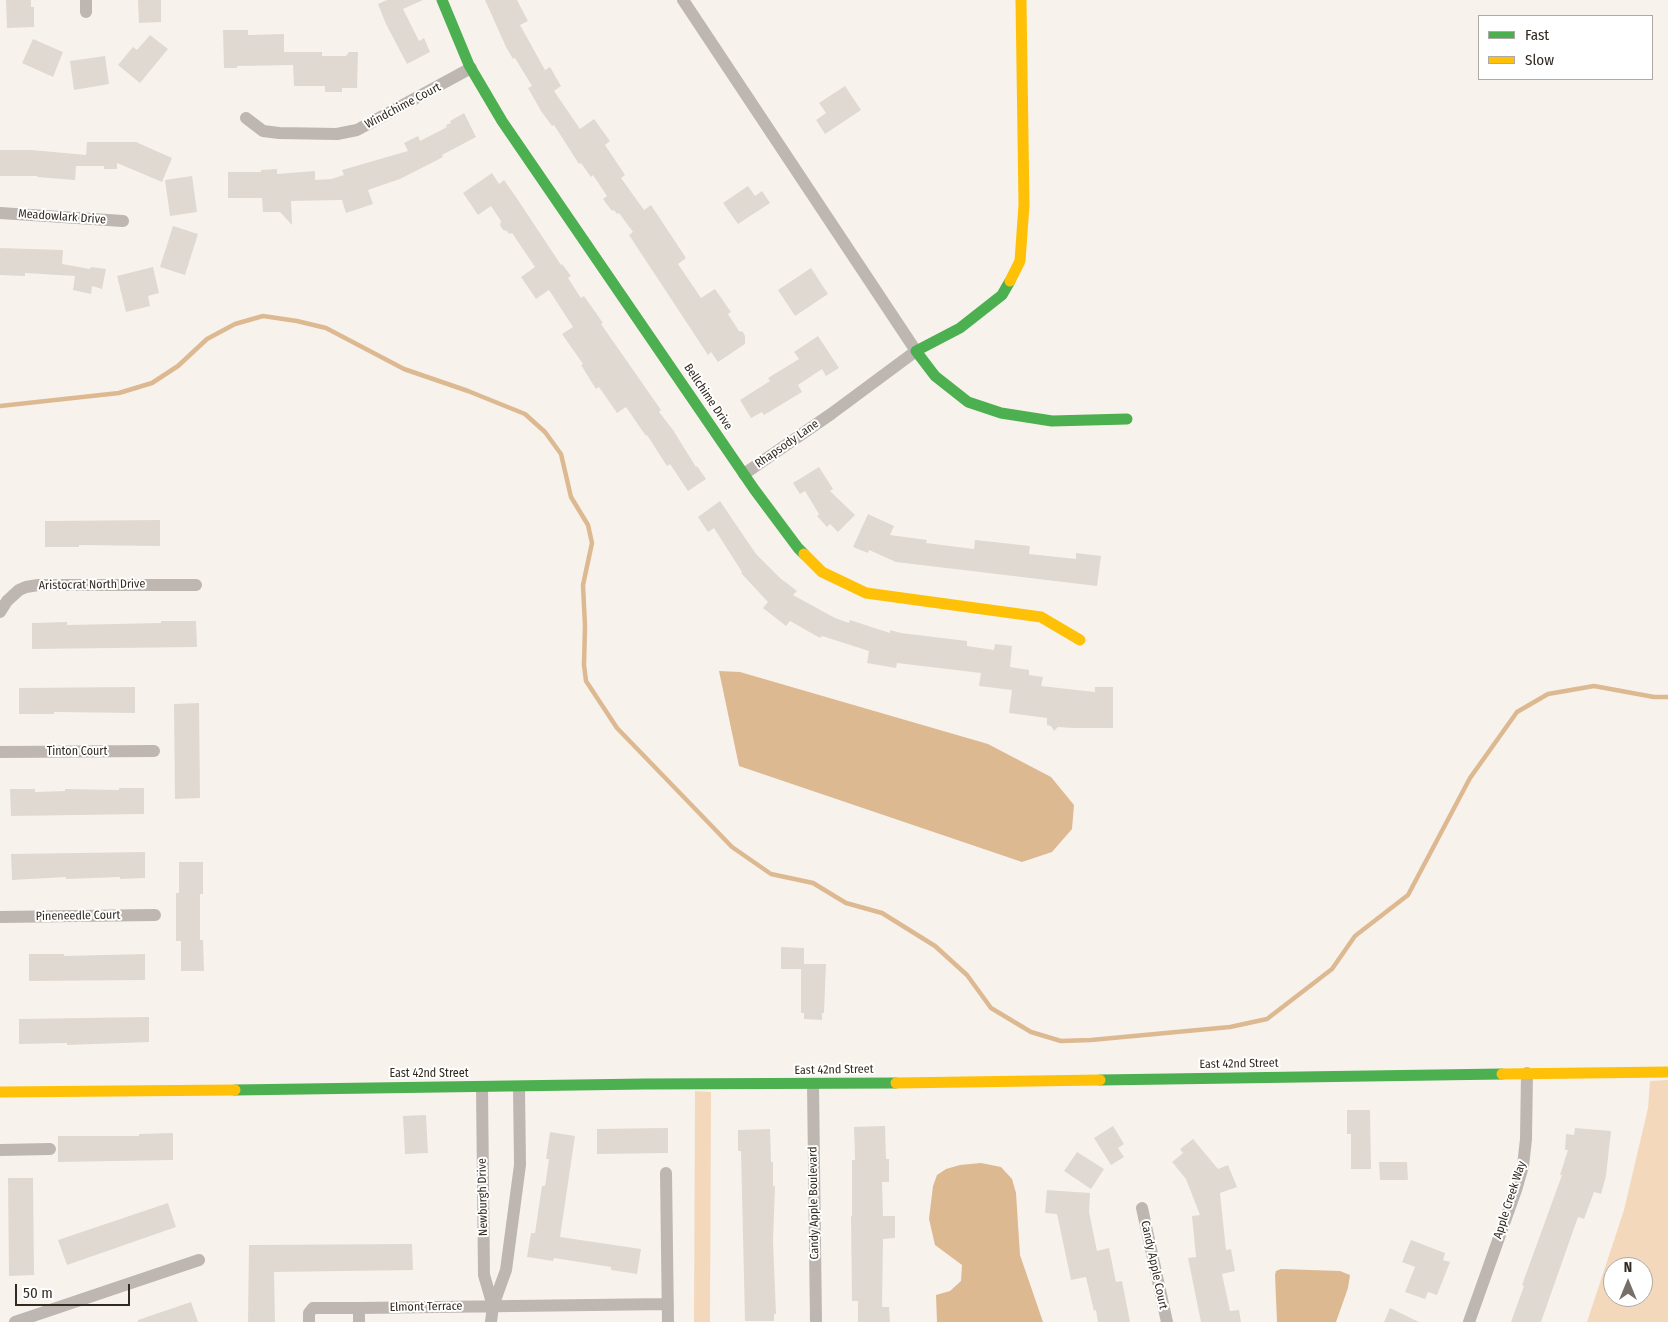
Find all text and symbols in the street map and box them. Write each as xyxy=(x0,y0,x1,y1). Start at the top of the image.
legend xyxy=(1478,15,1653,80)
text: Fast xyxy=(1525,26,1549,44)
text: Slow xyxy=(1525,51,1554,69)
street label: Windchime Court xyxy=(363,80,443,132)
street label: Meadowlark Drive xyxy=(18,207,106,227)
street label: Bellchime Drive xyxy=(681,361,735,433)
street label: Rhapsody Lane xyxy=(752,417,822,471)
street label: Aristocrat North Drive xyxy=(39,577,145,593)
street label: Tinton Court xyxy=(47,745,107,759)
street label: Pineneedle Court xyxy=(36,908,120,924)
street label: East 42nd Street xyxy=(1199,1056,1279,1072)
street label: East 42nd Street xyxy=(794,1062,874,1078)
street label: East 42nd Street xyxy=(389,1067,469,1081)
street label: Candy Apple Boulevard xyxy=(806,1146,822,1260)
street label: Newburgh Drive xyxy=(475,1158,491,1236)
street label: Apple Creek Way xyxy=(1491,1159,1529,1241)
street label: Candy Apple Court xyxy=(1138,1219,1170,1311)
north arrow xyxy=(1603,1257,1653,1307)
text: N xyxy=(1624,1259,1632,1276)
scale bar xyxy=(18,1274,132,1306)
text: 50 m xyxy=(23,1284,53,1302)
street label: Elmont Terrace xyxy=(389,1299,463,1315)

